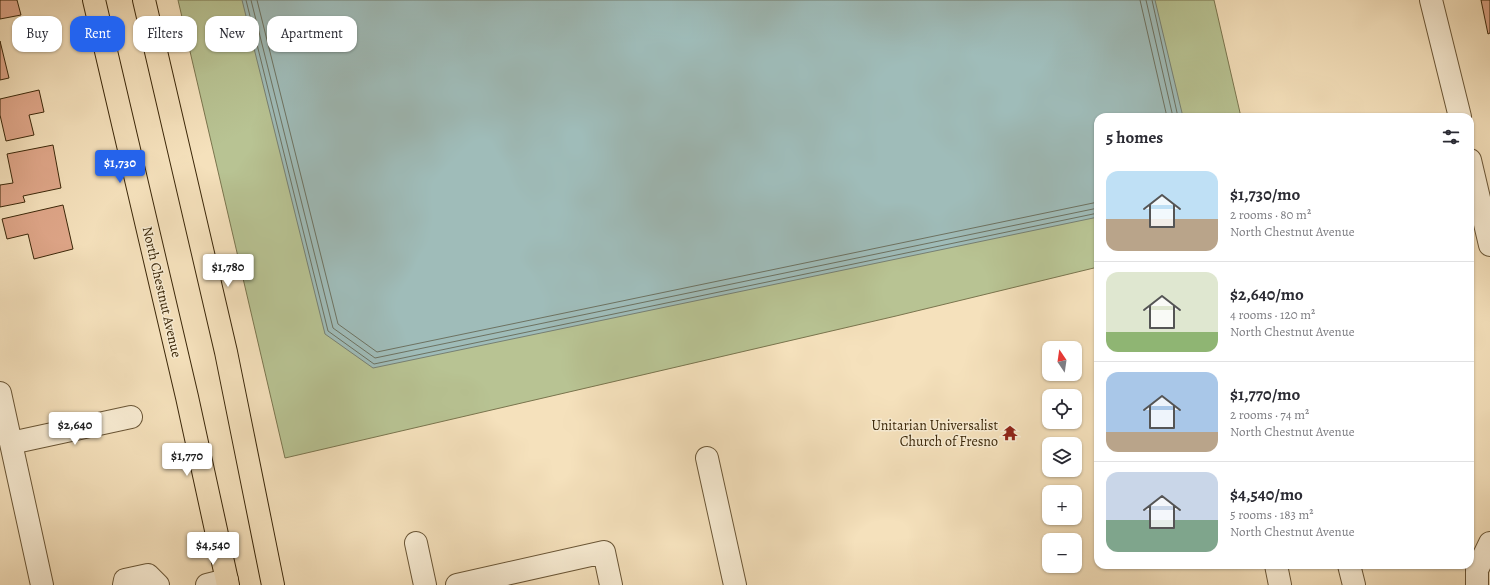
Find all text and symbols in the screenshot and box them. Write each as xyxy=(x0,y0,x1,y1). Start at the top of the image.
chip: Buy xyxy=(12,16,62,52)
chip: Rent xyxy=(70,16,125,52)
chip: Filters xyxy=(133,16,197,52)
chip: New xyxy=(205,16,259,52)
chip: Apartment xyxy=(267,16,357,52)
text: 5 homes xyxy=(1106,126,1163,149)
icon: filters xyxy=(1440,126,1462,148)
pin: $1,730 xyxy=(87,150,153,184)
text: $1,730 xyxy=(104,154,136,171)
text: $1,730/mo xyxy=(1230,183,1300,206)
icon: home xyxy=(1138,187,1186,235)
text: 2 rooms · 80 m² xyxy=(1230,206,1311,223)
text: North Chestnut Avenue xyxy=(1230,223,1355,240)
street label: North Chestnut Avenue xyxy=(138,225,186,359)
pin: $1,780 xyxy=(195,254,261,288)
text: $1,780 xyxy=(212,258,244,275)
text: $2,640/mo xyxy=(1230,283,1304,306)
icon: home xyxy=(1138,288,1186,336)
text: 4 rooms · 120 m² xyxy=(1230,306,1315,323)
text: North Chestnut Avenue xyxy=(1230,323,1355,340)
north arrow xyxy=(1042,341,1082,381)
map controls xyxy=(1042,341,1082,573)
text: $1,770/mo xyxy=(1230,383,1300,406)
icon: home xyxy=(1138,388,1186,436)
button: locate xyxy=(1042,389,1082,429)
text: 2 rooms · 74 m² xyxy=(1230,406,1309,423)
pin: $2,640 xyxy=(42,412,108,446)
text: $2,640 xyxy=(58,416,92,433)
place label: Unitarian Universalist Church of Fresno xyxy=(871,416,998,451)
text: North Chestnut Avenue xyxy=(1230,423,1355,440)
temple icon: Unitarian Universalist Church of Fresno xyxy=(1001,424,1019,442)
button: layers xyxy=(1042,437,1082,477)
pin: $1,770 xyxy=(154,443,220,477)
text: $1,770 xyxy=(171,447,203,464)
text: $4,540/mo xyxy=(1230,483,1303,506)
button: + xyxy=(1042,485,1082,525)
icon: home xyxy=(1138,488,1186,536)
text: 5 rooms · 183 m² xyxy=(1230,506,1314,523)
text: North Chestnut Avenue xyxy=(1230,523,1355,540)
pin: $4,540 xyxy=(180,532,246,566)
button: − xyxy=(1042,533,1082,573)
text: $4,540 xyxy=(196,536,230,553)

